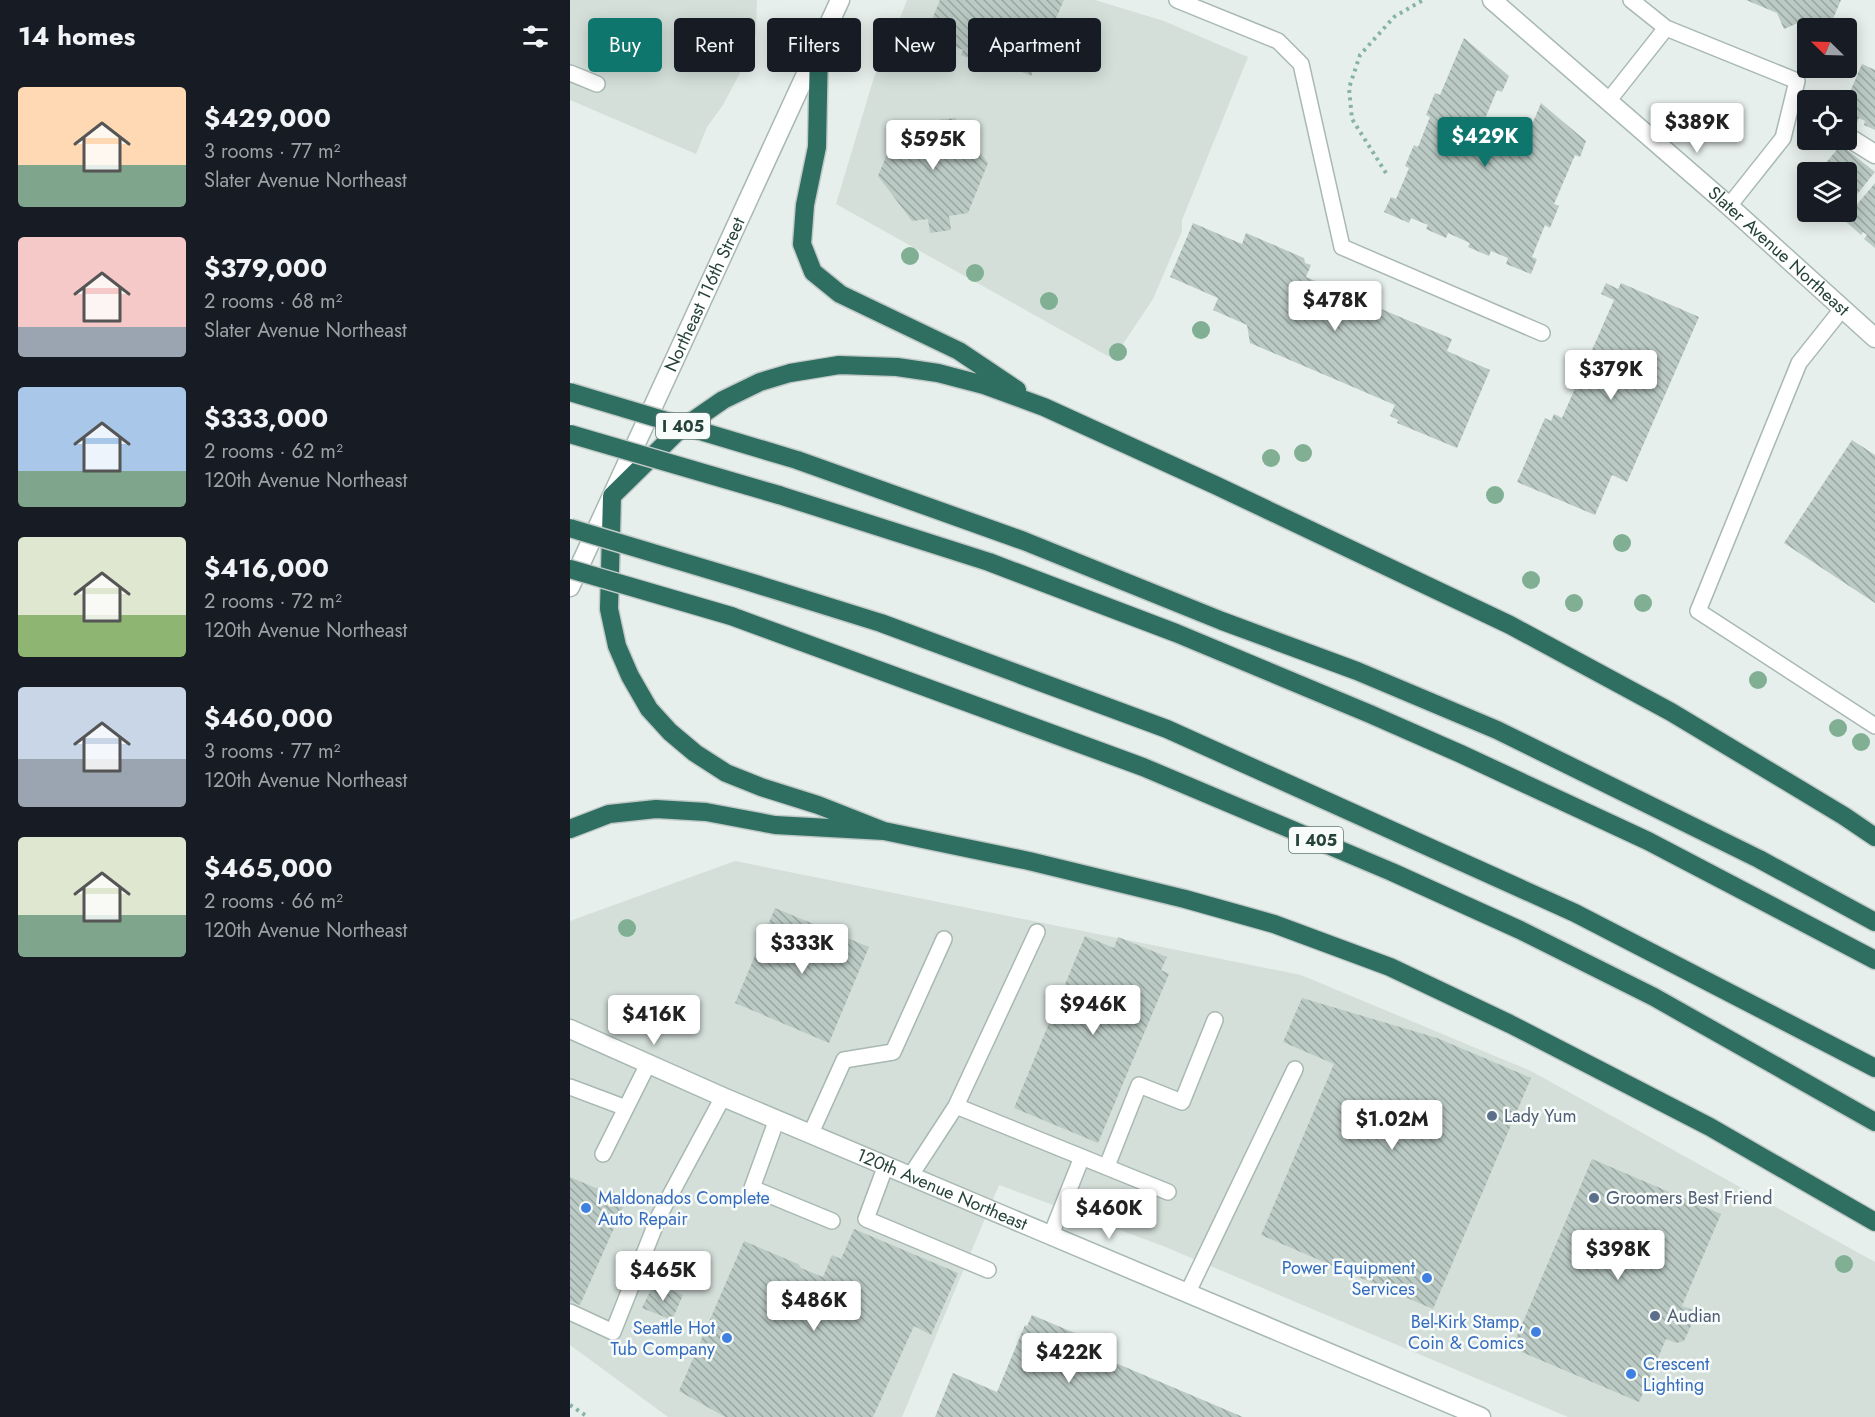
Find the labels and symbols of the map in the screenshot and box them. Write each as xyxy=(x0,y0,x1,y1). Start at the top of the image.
north arrow xyxy=(1797,18,1857,78)
pin: $389K xyxy=(1655,103,1739,154)
pin: $429K xyxy=(1443,117,1527,168)
pin: $595K xyxy=(891,120,975,171)
street label: Slater Avenue Northeast xyxy=(1702,180,1856,322)
street label: Northeast 116th Street xyxy=(658,212,752,376)
pin: $478K xyxy=(1293,281,1377,332)
pin: $379K xyxy=(1569,350,1653,401)
road number: I 405 xyxy=(656,413,710,439)
road number: I 405 xyxy=(1289,827,1343,853)
pin: $333K xyxy=(760,924,844,975)
pin: $946K xyxy=(1051,985,1135,1036)
pin: $416K xyxy=(612,995,696,1046)
pin: $1.02M xyxy=(1343,1100,1441,1151)
place label: Lady Yum xyxy=(1504,1103,1577,1129)
marker: Lady Yum xyxy=(1485,1109,1499,1123)
street label: 120th Avenue Northeast xyxy=(852,1142,1032,1237)
place label: Maldonados Complete Auto Repair xyxy=(598,1185,770,1232)
place label: Groomers Best Friend xyxy=(1606,1185,1772,1211)
pin: $460K xyxy=(1067,1189,1151,1240)
marker: Groomers Best Friend xyxy=(1587,1191,1601,1205)
marker: Maldonados Complete Auto Repair xyxy=(579,1201,593,1215)
pin: $398K xyxy=(1576,1230,1660,1281)
pin: $465K xyxy=(621,1251,705,1302)
place label: Power Equipment Services xyxy=(1282,1255,1416,1302)
marker: Power Equipment Services xyxy=(1420,1271,1434,1285)
pin: $486K xyxy=(772,1281,856,1332)
place label: Audian xyxy=(1667,1303,1721,1329)
place label: Bel-Kirk Stamp, Coin & Comics xyxy=(1408,1309,1524,1356)
marker: Audian xyxy=(1648,1309,1662,1323)
place label: Seattle Hot Tub Company xyxy=(611,1315,716,1362)
marker: Bel-Kirk Stamp, Coin & Comics xyxy=(1529,1325,1543,1339)
marker: Seattle Hot Tub Company xyxy=(720,1331,734,1345)
pin: $422K xyxy=(1027,1333,1111,1384)
place label: Crescent Lighting xyxy=(1643,1351,1710,1398)
marker: Crescent Lighting xyxy=(1624,1367,1638,1381)

